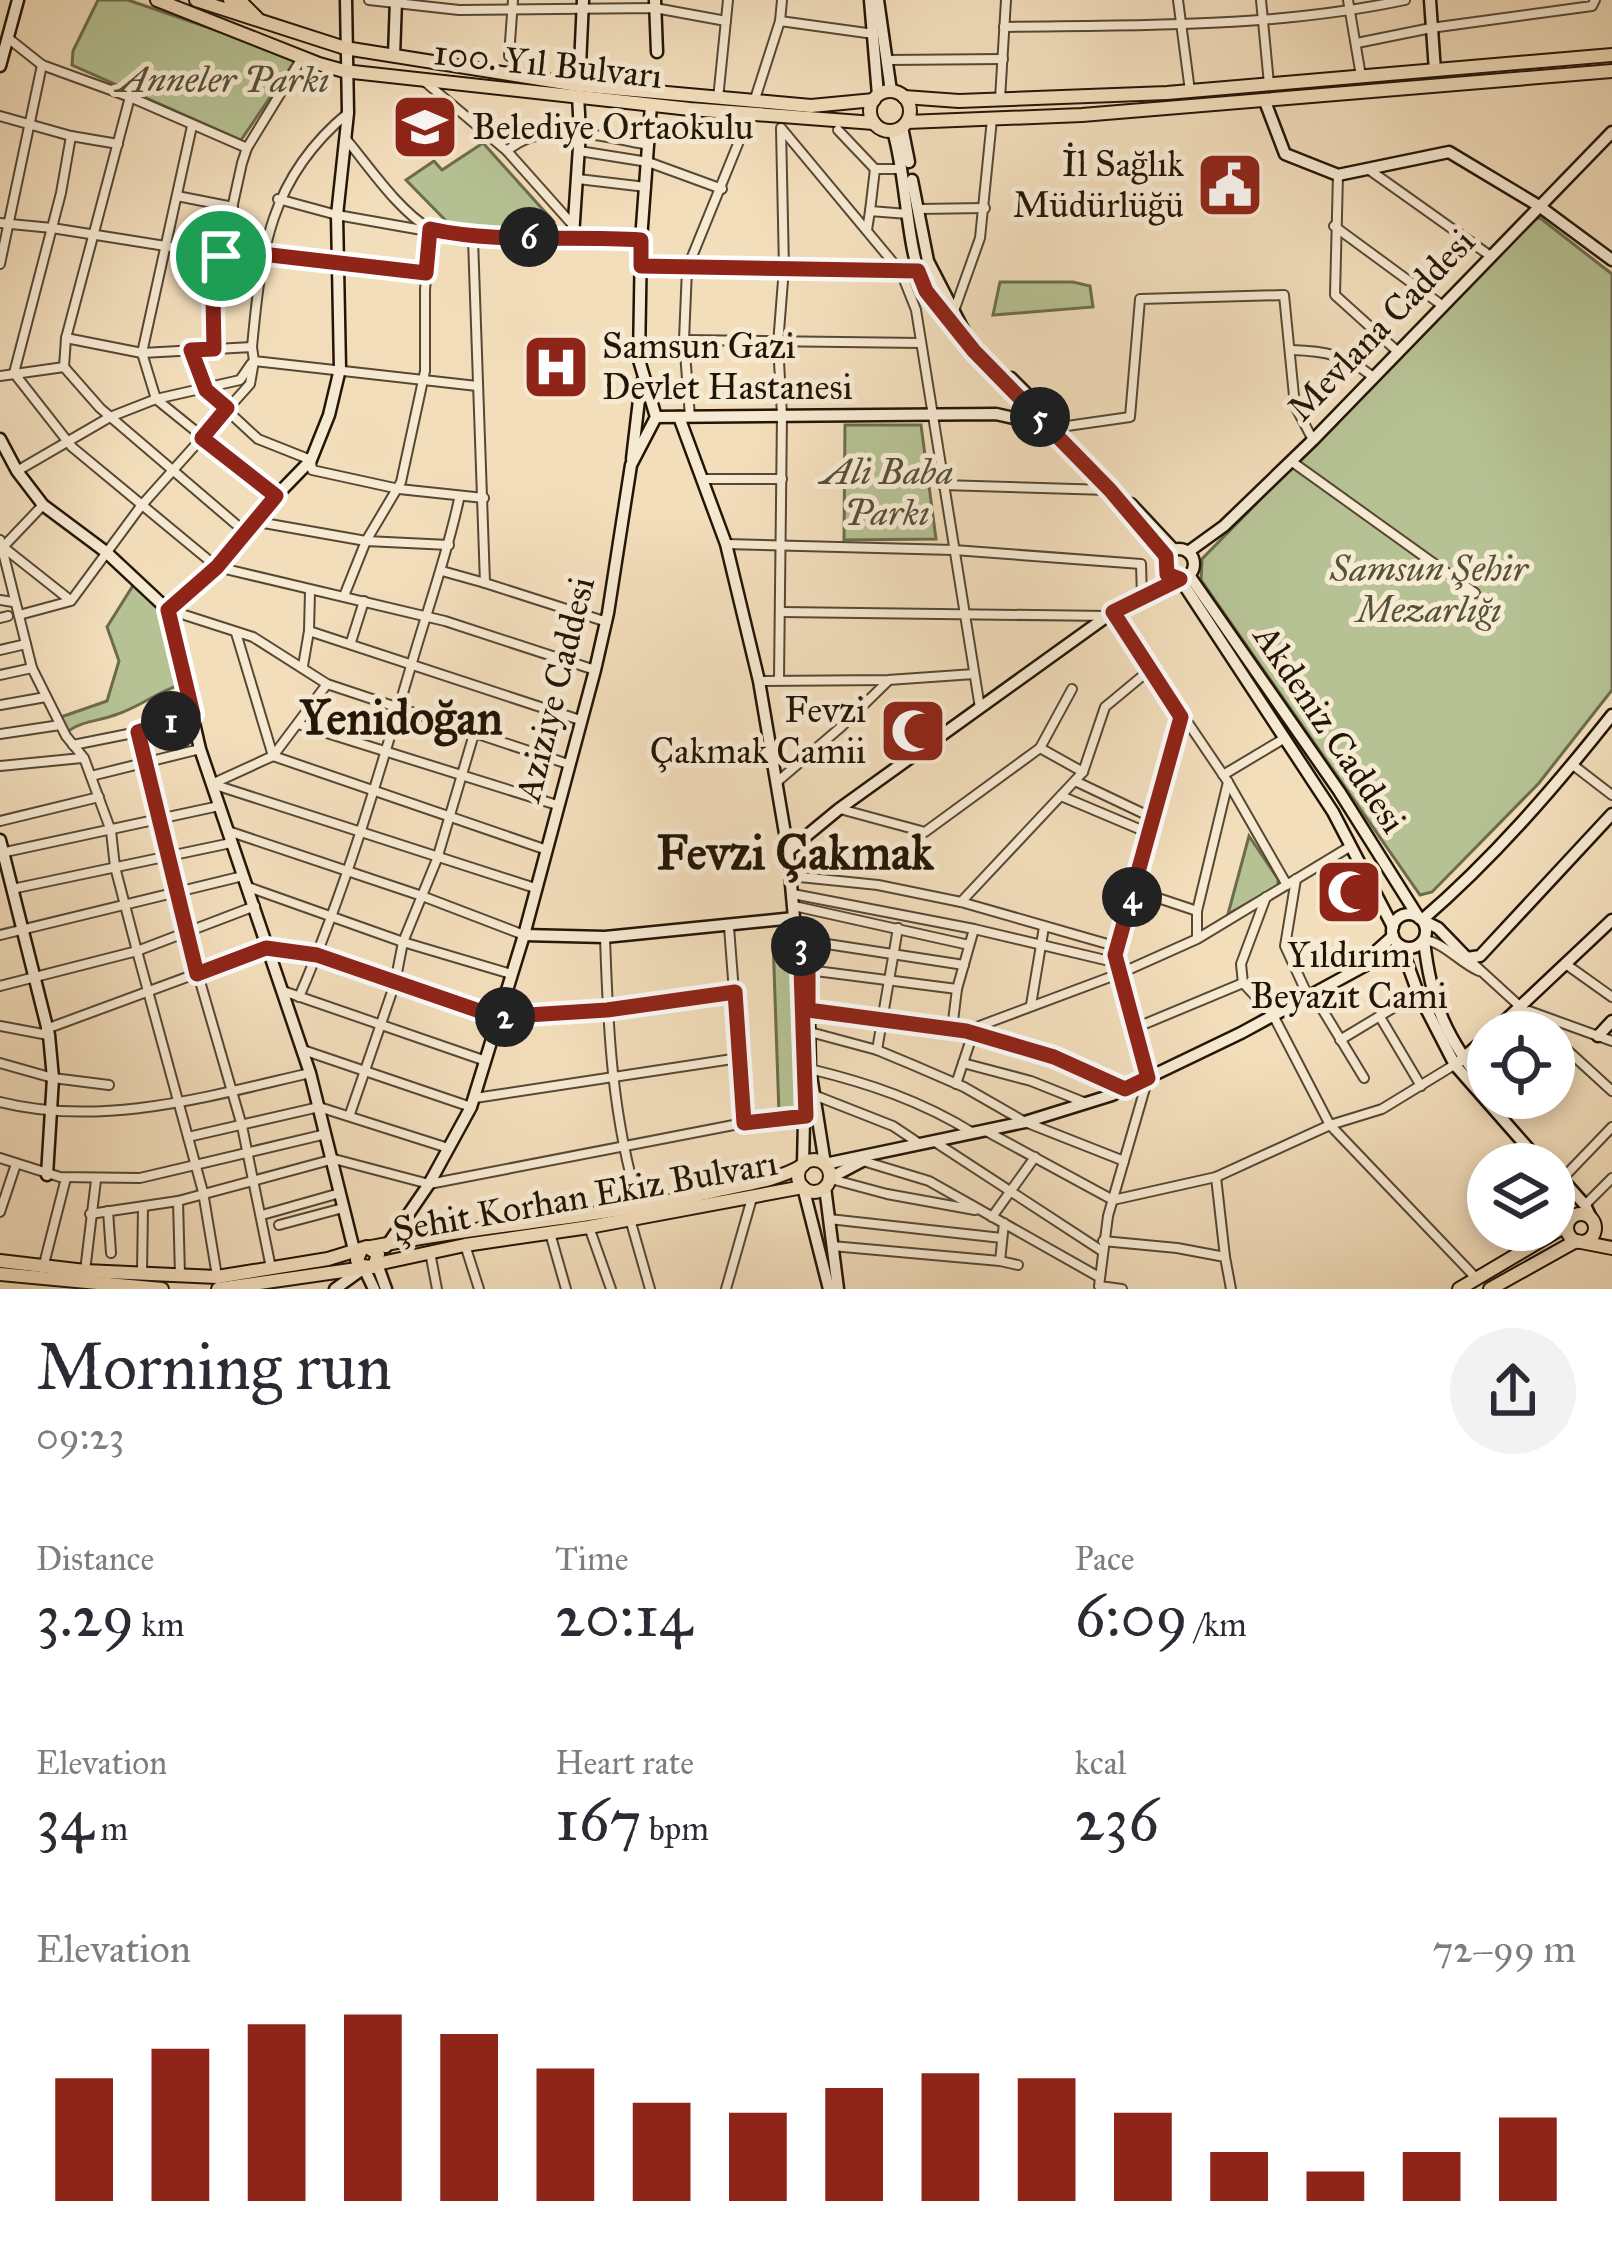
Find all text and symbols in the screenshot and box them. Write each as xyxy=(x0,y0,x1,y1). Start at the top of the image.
street label: 100. Yıl Bulvarı xyxy=(432,30,665,98)
park label: Anneler Parkı xyxy=(113,58,329,102)
school or university icon: Belediye Ortaokulu xyxy=(390,92,460,162)
place label: Belediye Ortaokulu xyxy=(472,105,754,149)
place label: İl Sağlık Müdürlüğü xyxy=(1013,142,1184,227)
public building icon: İl Sağlık Müdürlüğü xyxy=(1195,150,1265,220)
pin xyxy=(170,205,272,307)
pin: 6 xyxy=(499,207,559,267)
text: 6 xyxy=(521,217,537,257)
street label: Mevlana Caddesi xyxy=(1278,220,1484,430)
icon: arrive xyxy=(188,223,254,289)
place label: Samsun Gazi Devlet Hastanesi xyxy=(602,324,853,409)
hospital icon: Samsun Gazi Devlet Hastanesi xyxy=(521,332,591,402)
pin: 5 xyxy=(1010,387,1070,447)
text: 5 xyxy=(1032,397,1048,437)
park label: Ali Baba Parkı xyxy=(817,450,953,535)
park label: Samsun Şehir Mezarlığı xyxy=(1329,547,1530,632)
street label: Aziziye Caddesi xyxy=(505,572,604,808)
street label: Akdeniz Caddesi xyxy=(1243,615,1416,841)
district label: Yenidoğan xyxy=(299,688,503,747)
place label: Fevzi Çakmak Camii xyxy=(650,688,866,773)
pin: 1 xyxy=(141,691,201,751)
mosque icon: Fevzi Çakmak Camii xyxy=(878,696,948,766)
text: 1 xyxy=(164,701,178,741)
district label: Fevzi Çakmak xyxy=(656,823,934,883)
mosque icon: Yıldırım Beyazıt Cami xyxy=(1314,857,1384,927)
pin: 4 xyxy=(1102,867,1162,927)
text: 4 xyxy=(1123,877,1141,917)
pin: 3 xyxy=(771,916,831,976)
text: 3 xyxy=(794,926,808,966)
place label: Yıldırım Beyazıt Cami xyxy=(1250,933,1448,1018)
pin: 2 xyxy=(475,987,535,1047)
text: 2 xyxy=(497,997,513,1037)
map controls xyxy=(1467,1011,1575,1251)
button: locate xyxy=(1467,1011,1575,1119)
street label: Şehit Korhan Ekiz Bulvarı xyxy=(389,1140,781,1251)
button: layers xyxy=(1467,1143,1575,1251)
text: Morning run xyxy=(36,1326,392,1407)
button: share xyxy=(1450,1328,1576,1454)
text: 09:23 xyxy=(36,1412,124,1460)
text: Distance xyxy=(36,1539,154,1579)
text: Time xyxy=(555,1539,628,1579)
text: Pace xyxy=(1075,1539,1135,1579)
text: 3.29 xyxy=(36,1579,134,1652)
text: 20:14 xyxy=(555,1579,692,1652)
text: 6:09 xyxy=(1075,1579,1188,1652)
text: km xyxy=(134,1605,184,1645)
text: /km xyxy=(1188,1605,1247,1645)
text: Elevation xyxy=(36,1743,167,1783)
text: Heart rate xyxy=(555,1743,694,1783)
text: kcal xyxy=(1075,1743,1127,1783)
text: 34 xyxy=(36,1783,93,1856)
text: 167 xyxy=(555,1783,642,1856)
text: 236 xyxy=(1075,1783,1159,1856)
text: m xyxy=(93,1809,128,1849)
text: bpm xyxy=(642,1809,709,1849)
text: Elevation xyxy=(36,1925,191,1973)
text: 72–99 m xyxy=(1432,1925,1576,1973)

